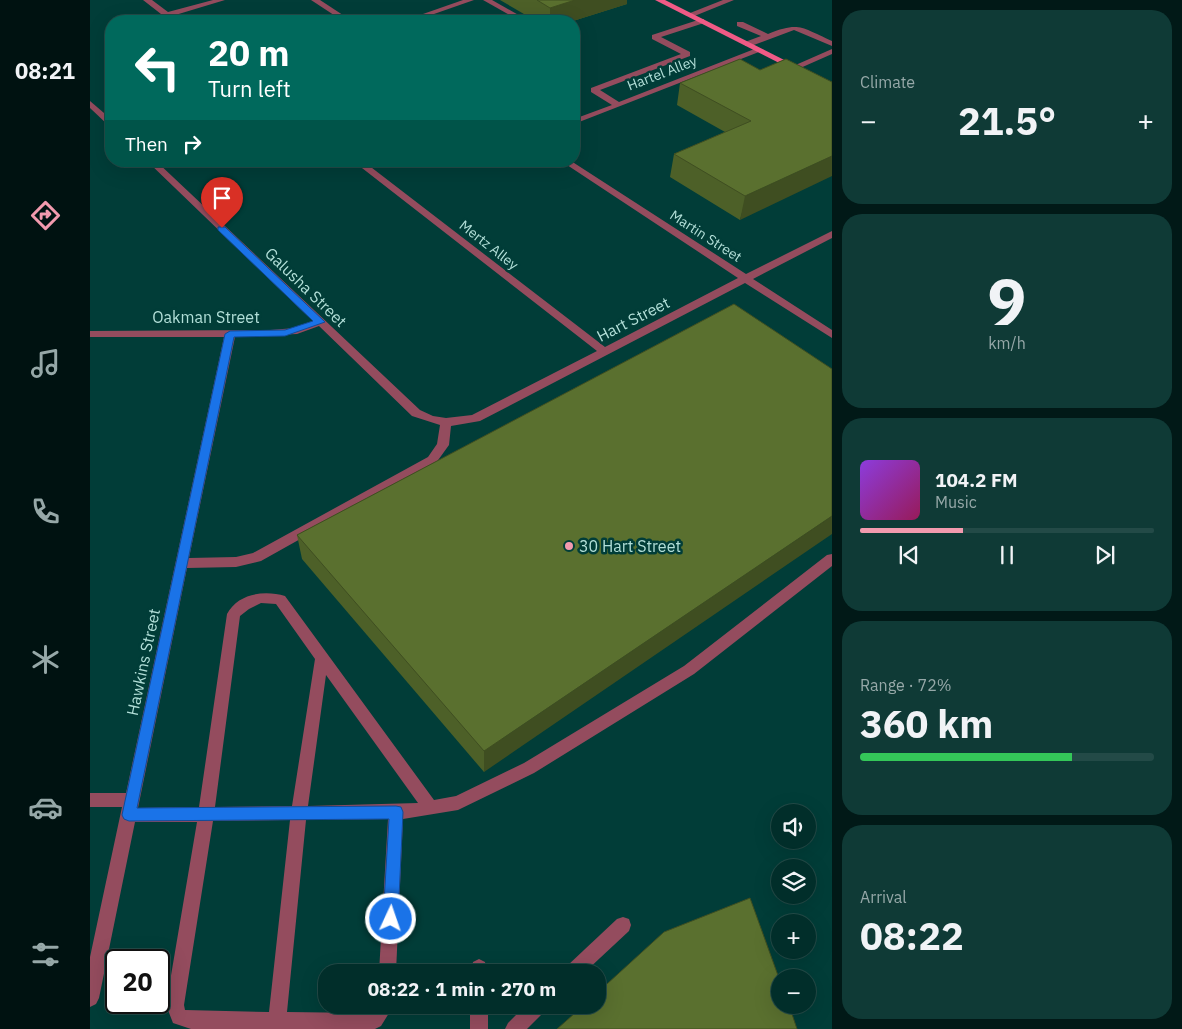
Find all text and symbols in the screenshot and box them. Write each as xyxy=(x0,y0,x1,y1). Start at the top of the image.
text: 20 m xyxy=(208,30,290,76)
icon: left xyxy=(125,35,190,100)
street label: Hartel Alley xyxy=(625,51,699,95)
text: 08:21 xyxy=(15,56,75,85)
text: Climate xyxy=(860,72,915,92)
text: Turn left xyxy=(208,74,291,103)
text: 21.5° xyxy=(958,96,1056,145)
text: − xyxy=(860,102,877,139)
text: + xyxy=(1137,102,1154,139)
icon: right xyxy=(178,130,206,158)
text: Then xyxy=(125,132,168,156)
pin xyxy=(201,177,243,228)
icon: arrive xyxy=(208,184,236,212)
icon: directions xyxy=(28,198,63,233)
street label: Martin Street xyxy=(667,206,745,266)
street label: Mertz Alley xyxy=(456,216,522,274)
street label: Galusha Street xyxy=(261,243,351,331)
text: 9 xyxy=(987,258,1027,343)
street label: Hart Street xyxy=(593,292,673,346)
street label: Oakman Street xyxy=(152,307,260,327)
text: km/h xyxy=(988,333,1026,353)
icon: music xyxy=(28,346,63,381)
text: 104.2 FM xyxy=(935,468,1018,492)
text: Music xyxy=(935,492,977,512)
icon: phone xyxy=(28,494,63,529)
place label: 30 Hart Street xyxy=(579,536,681,556)
marker: 30 Hart Street xyxy=(563,540,575,552)
icon: previous xyxy=(895,541,923,569)
icon: pause xyxy=(993,541,1021,569)
icon: next xyxy=(1091,541,1119,569)
street label: Hawkins Street xyxy=(122,607,164,717)
icon: climate xyxy=(28,642,63,677)
text: Range · 72% xyxy=(860,675,952,695)
text: 360 km xyxy=(860,699,993,748)
icon: car xyxy=(28,790,63,825)
map controls xyxy=(771,804,816,1014)
button: sound xyxy=(771,804,816,849)
button: layers xyxy=(771,859,816,904)
text: Arrival xyxy=(860,887,907,907)
position arrow xyxy=(364,892,416,944)
text: 08:22 xyxy=(860,911,964,960)
button: + xyxy=(771,914,816,959)
icon: filters xyxy=(28,937,63,972)
speed limit sign: 20 xyxy=(105,949,170,1014)
button: − xyxy=(771,969,816,1014)
text: 08:22 · 1 min · 270 m xyxy=(368,977,556,1001)

